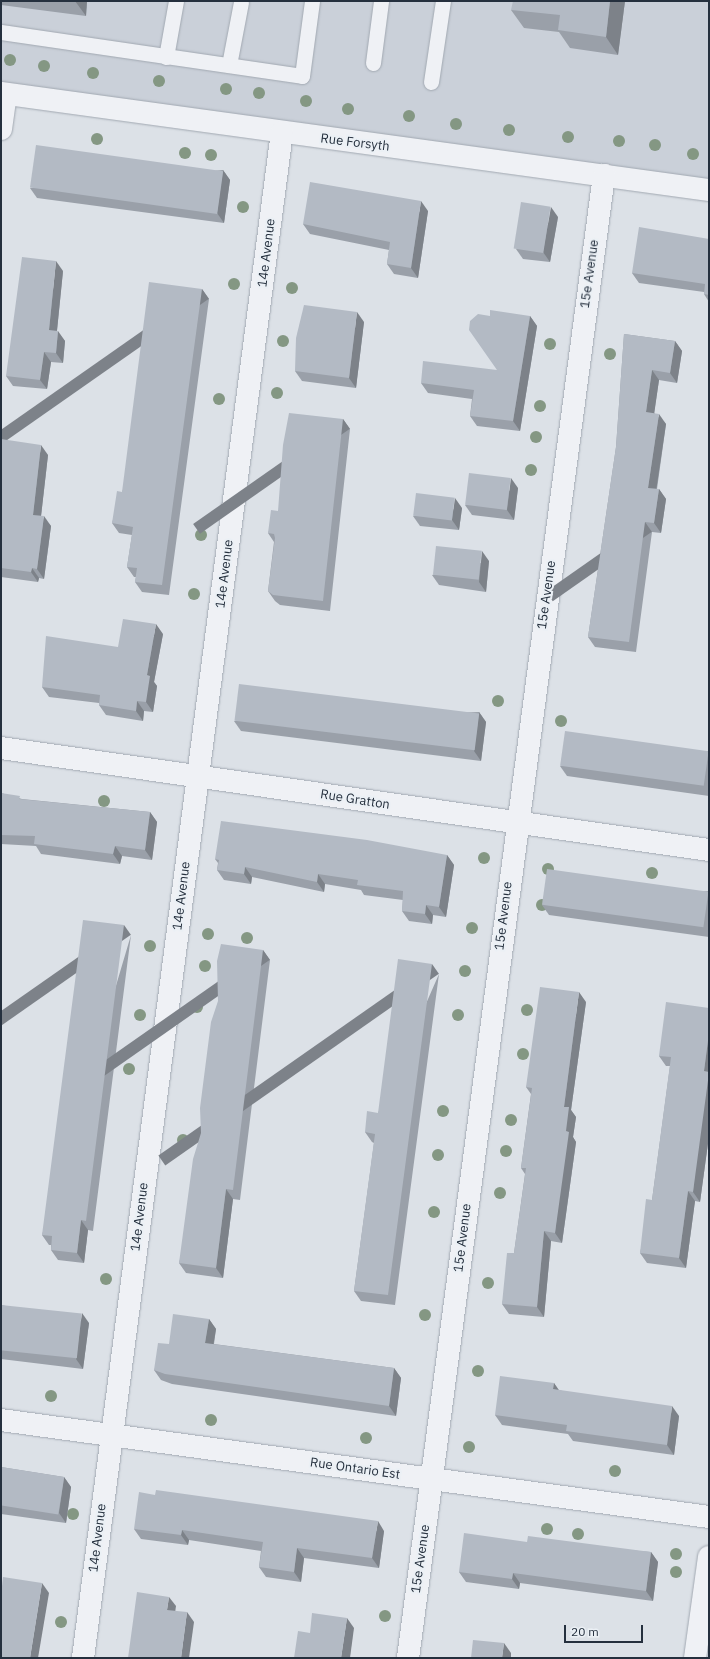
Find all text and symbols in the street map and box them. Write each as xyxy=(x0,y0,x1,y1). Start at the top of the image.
street label: Rue Forsyth xyxy=(320,131,390,155)
street label: 14e Avenue xyxy=(255,218,279,288)
street label: 15e Avenue xyxy=(577,239,603,309)
street label: 14e Avenue xyxy=(213,539,237,609)
street label: 15e Avenue xyxy=(534,560,560,630)
street label: Rue Gratton xyxy=(319,787,391,813)
street label: 14e Avenue xyxy=(170,861,194,931)
street label: 15e Avenue xyxy=(492,881,516,951)
street label: 14e Avenue xyxy=(128,1182,152,1252)
street label: 15e Avenue xyxy=(451,1203,475,1273)
street label: Rue Ontario Est xyxy=(309,1455,401,1483)
street label: 14e Avenue xyxy=(86,1503,110,1573)
street label: 15e Avenue xyxy=(408,1524,434,1594)
scale bar xyxy=(566,1617,645,1643)
text: 20 m xyxy=(571,1624,599,1639)

